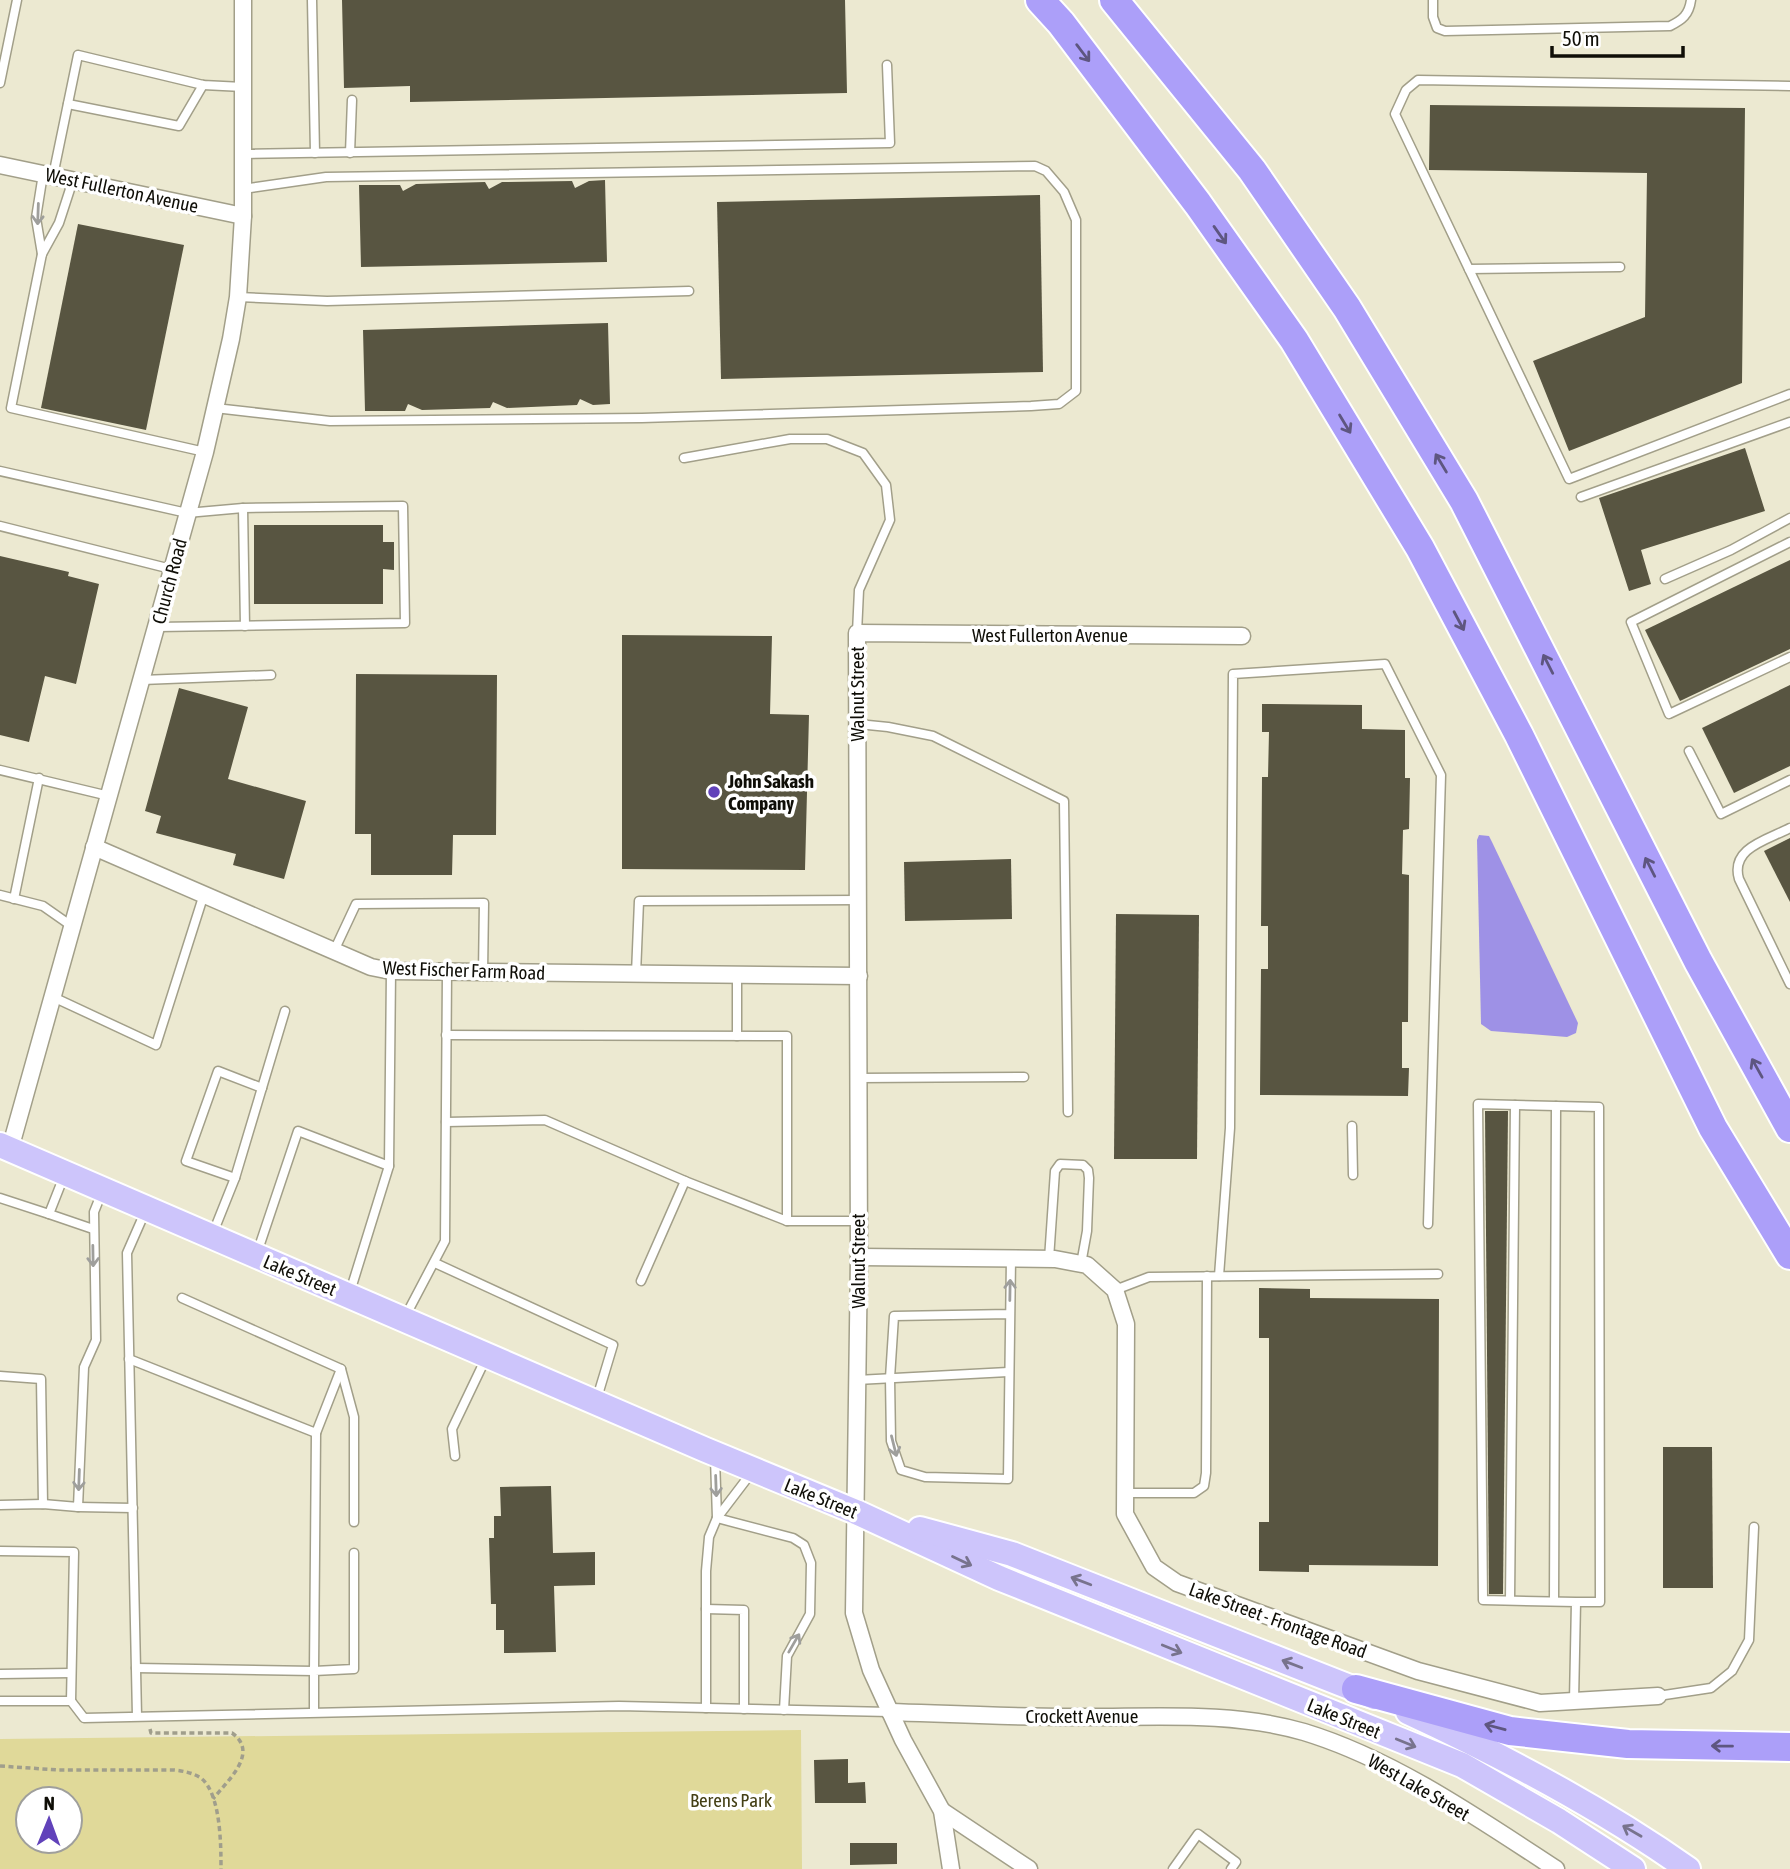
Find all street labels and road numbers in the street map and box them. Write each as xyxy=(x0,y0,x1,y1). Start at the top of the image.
street label: West Fullerton Avenue xyxy=(44,163,200,217)
street label: Church Road xyxy=(147,536,191,626)
street label: West Fullerton Avenue xyxy=(972,624,1128,646)
street label: Walnut Street xyxy=(846,646,868,742)
street label: West Fischer Farm Road xyxy=(382,956,546,984)
street label: Walnut Street xyxy=(847,1213,869,1309)
street label: Lake Street xyxy=(260,1250,340,1300)
street label: Lake Street xyxy=(781,1473,861,1523)
street label: Lake Street - Frontage Road xyxy=(1186,1578,1370,1662)
street label: Lake Street xyxy=(1304,1693,1384,1743)
street label: Crockett Avenue xyxy=(1026,1705,1138,1727)
street label: West Lake Street xyxy=(1364,1749,1474,1825)

